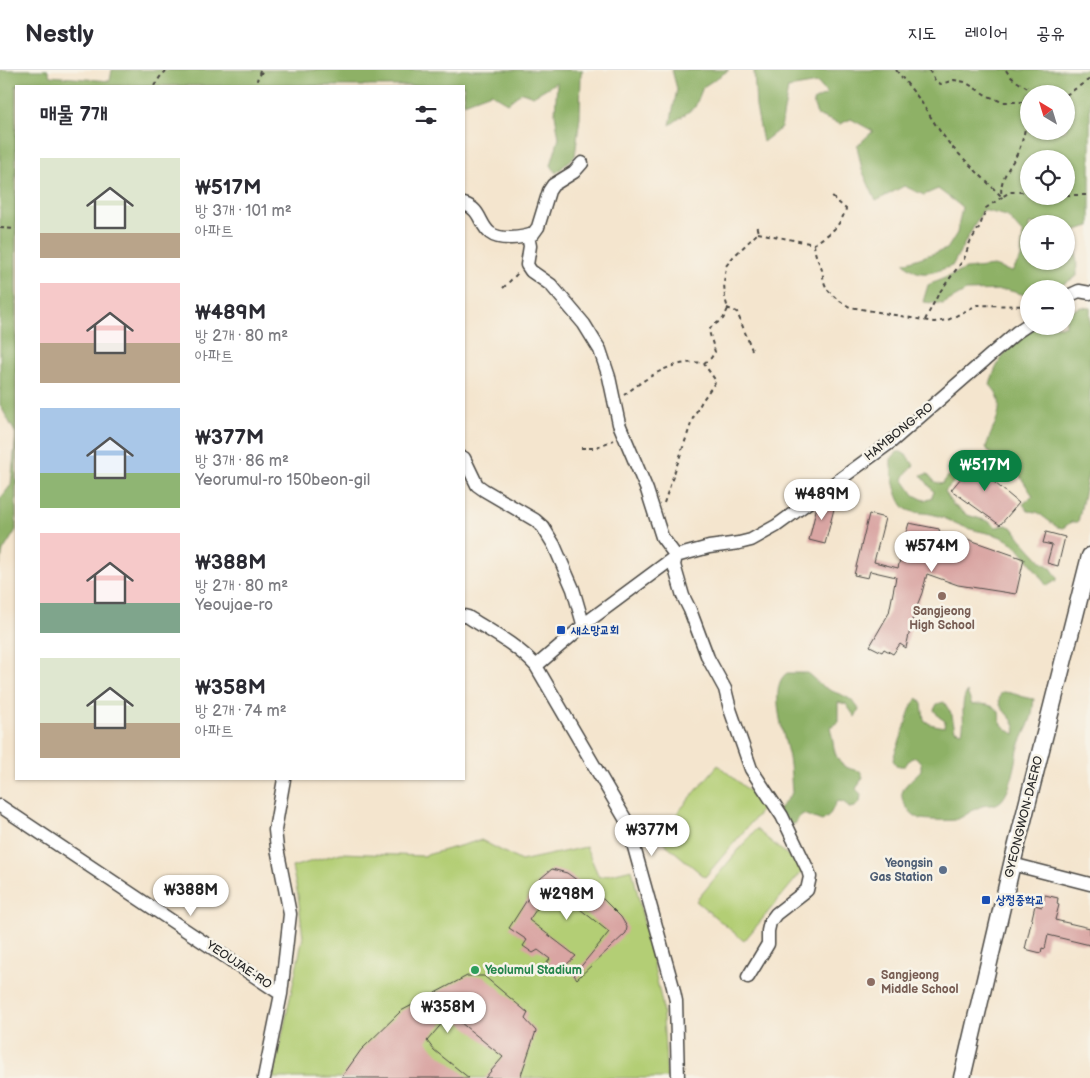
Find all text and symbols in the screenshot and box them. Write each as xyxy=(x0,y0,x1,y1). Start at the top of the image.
text: Nestly xyxy=(25,20,94,49)
text: 지도 xyxy=(908,23,937,44)
text: 레이어 xyxy=(965,23,1008,44)
text: 공유 xyxy=(1036,23,1065,44)
north arrow xyxy=(1020,85,1075,140)
map controls xyxy=(1020,85,1075,335)
icon: filters xyxy=(412,101,440,129)
text: 매물 7개 xyxy=(40,102,108,127)
button: locate xyxy=(1020,150,1075,205)
text: ₩517M xyxy=(195,175,261,200)
icon: home xyxy=(80,178,140,238)
text: 방 3개 · 101 m² xyxy=(195,202,292,221)
button: + xyxy=(1020,215,1075,270)
text: 아파트 xyxy=(195,222,234,241)
button: − xyxy=(1020,280,1075,335)
text: ₩489M xyxy=(195,300,266,325)
icon: home xyxy=(80,303,140,363)
text: 방 2개 · 80 m² xyxy=(195,327,288,346)
text: 아파트 xyxy=(195,347,234,366)
street label: HAMBONG-RO xyxy=(862,400,936,464)
text: ₩377M xyxy=(195,425,264,450)
icon: home xyxy=(80,428,140,488)
pin: ₩517M xyxy=(950,450,1020,492)
text: 방 3개 · 86 m² xyxy=(195,452,289,471)
text: ₩517M xyxy=(960,456,1010,475)
text: Yeorumul-ro 150beon-gil xyxy=(195,471,370,490)
pin: ₩489M xyxy=(787,478,857,521)
text: ₩489M xyxy=(795,485,849,504)
pin: ₩574M xyxy=(897,530,967,573)
text: ₩574M xyxy=(905,537,959,556)
text: ₩388M xyxy=(195,550,266,575)
icon: home xyxy=(80,553,140,613)
text: 방 2개 · 80 m² xyxy=(195,577,288,596)
marker: Sangjeong High School xyxy=(936,590,948,602)
text: Yeoujae-ro xyxy=(195,596,273,615)
place label: Sangjeong High School xyxy=(909,604,975,633)
place label: 새소망교회 xyxy=(570,623,619,638)
marker: 새소망교회 xyxy=(555,624,567,636)
text: ₩358M xyxy=(195,675,266,700)
icon: home xyxy=(80,678,140,738)
text: 방 2개 · 74 m² xyxy=(195,702,287,721)
text: 아파트 xyxy=(195,722,234,741)
street label: GYEONGWON-DAERO xyxy=(1002,754,1046,880)
pin: ₩377M xyxy=(617,814,687,857)
text: ₩377M xyxy=(626,821,678,840)
place label: Yeongsin Gas Station xyxy=(870,856,933,885)
marker: Yeongsin Gas Station xyxy=(937,864,949,876)
pin: ₩388M xyxy=(156,874,226,917)
pin: ₩298M xyxy=(532,878,602,921)
text: ₩388M xyxy=(164,881,218,900)
text: ₩298M xyxy=(540,885,594,904)
place label: 상정중학교 xyxy=(995,893,1044,908)
marker: 상정중학교 xyxy=(980,894,992,906)
street label: YEOUJAE-RO xyxy=(203,937,275,992)
place label: Yeolumul Stadium xyxy=(485,963,582,978)
marker: Yeolumul Stadium xyxy=(469,964,481,976)
place label: Sangjeong Middle School xyxy=(881,968,959,997)
marker: Sangjeong Middle School xyxy=(865,976,877,988)
pin: ₩358M xyxy=(413,992,483,1034)
text: ₩358M xyxy=(421,998,475,1017)

